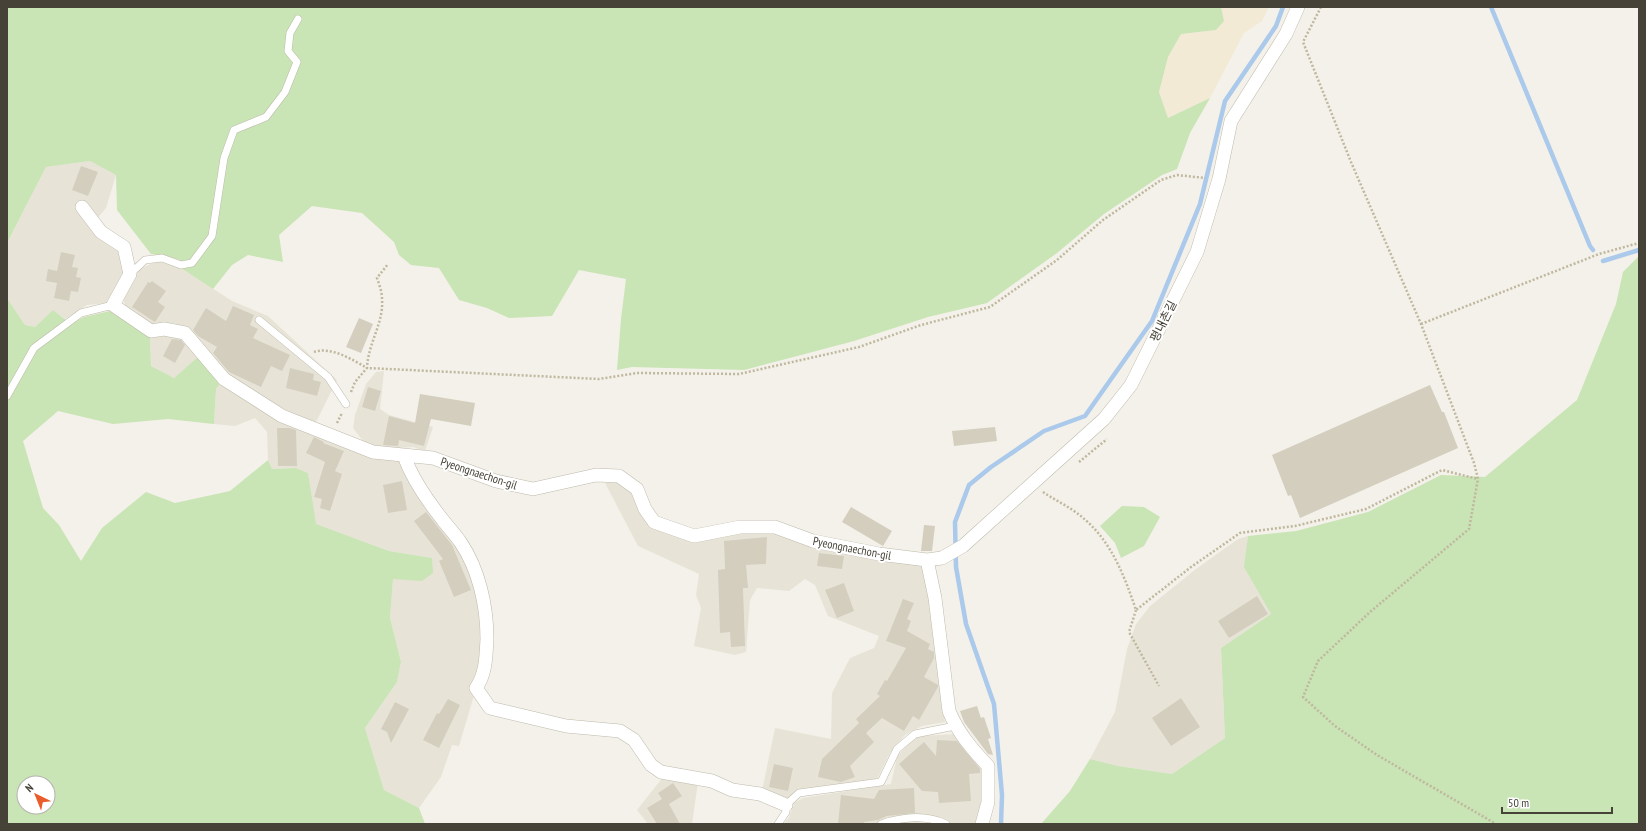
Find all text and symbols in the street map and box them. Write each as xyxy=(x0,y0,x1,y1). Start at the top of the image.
street label: 평내촌길 xyxy=(1147,298,1179,344)
street label: Pyeongnaechon-gil xyxy=(439,454,519,492)
street label: Pyeongnaechon-gil xyxy=(812,533,893,563)
north arrow xyxy=(16,775,56,815)
text: N xyxy=(22,781,36,795)
scale bar xyxy=(1502,789,1612,815)
text: 50 m xyxy=(1508,795,1529,810)

